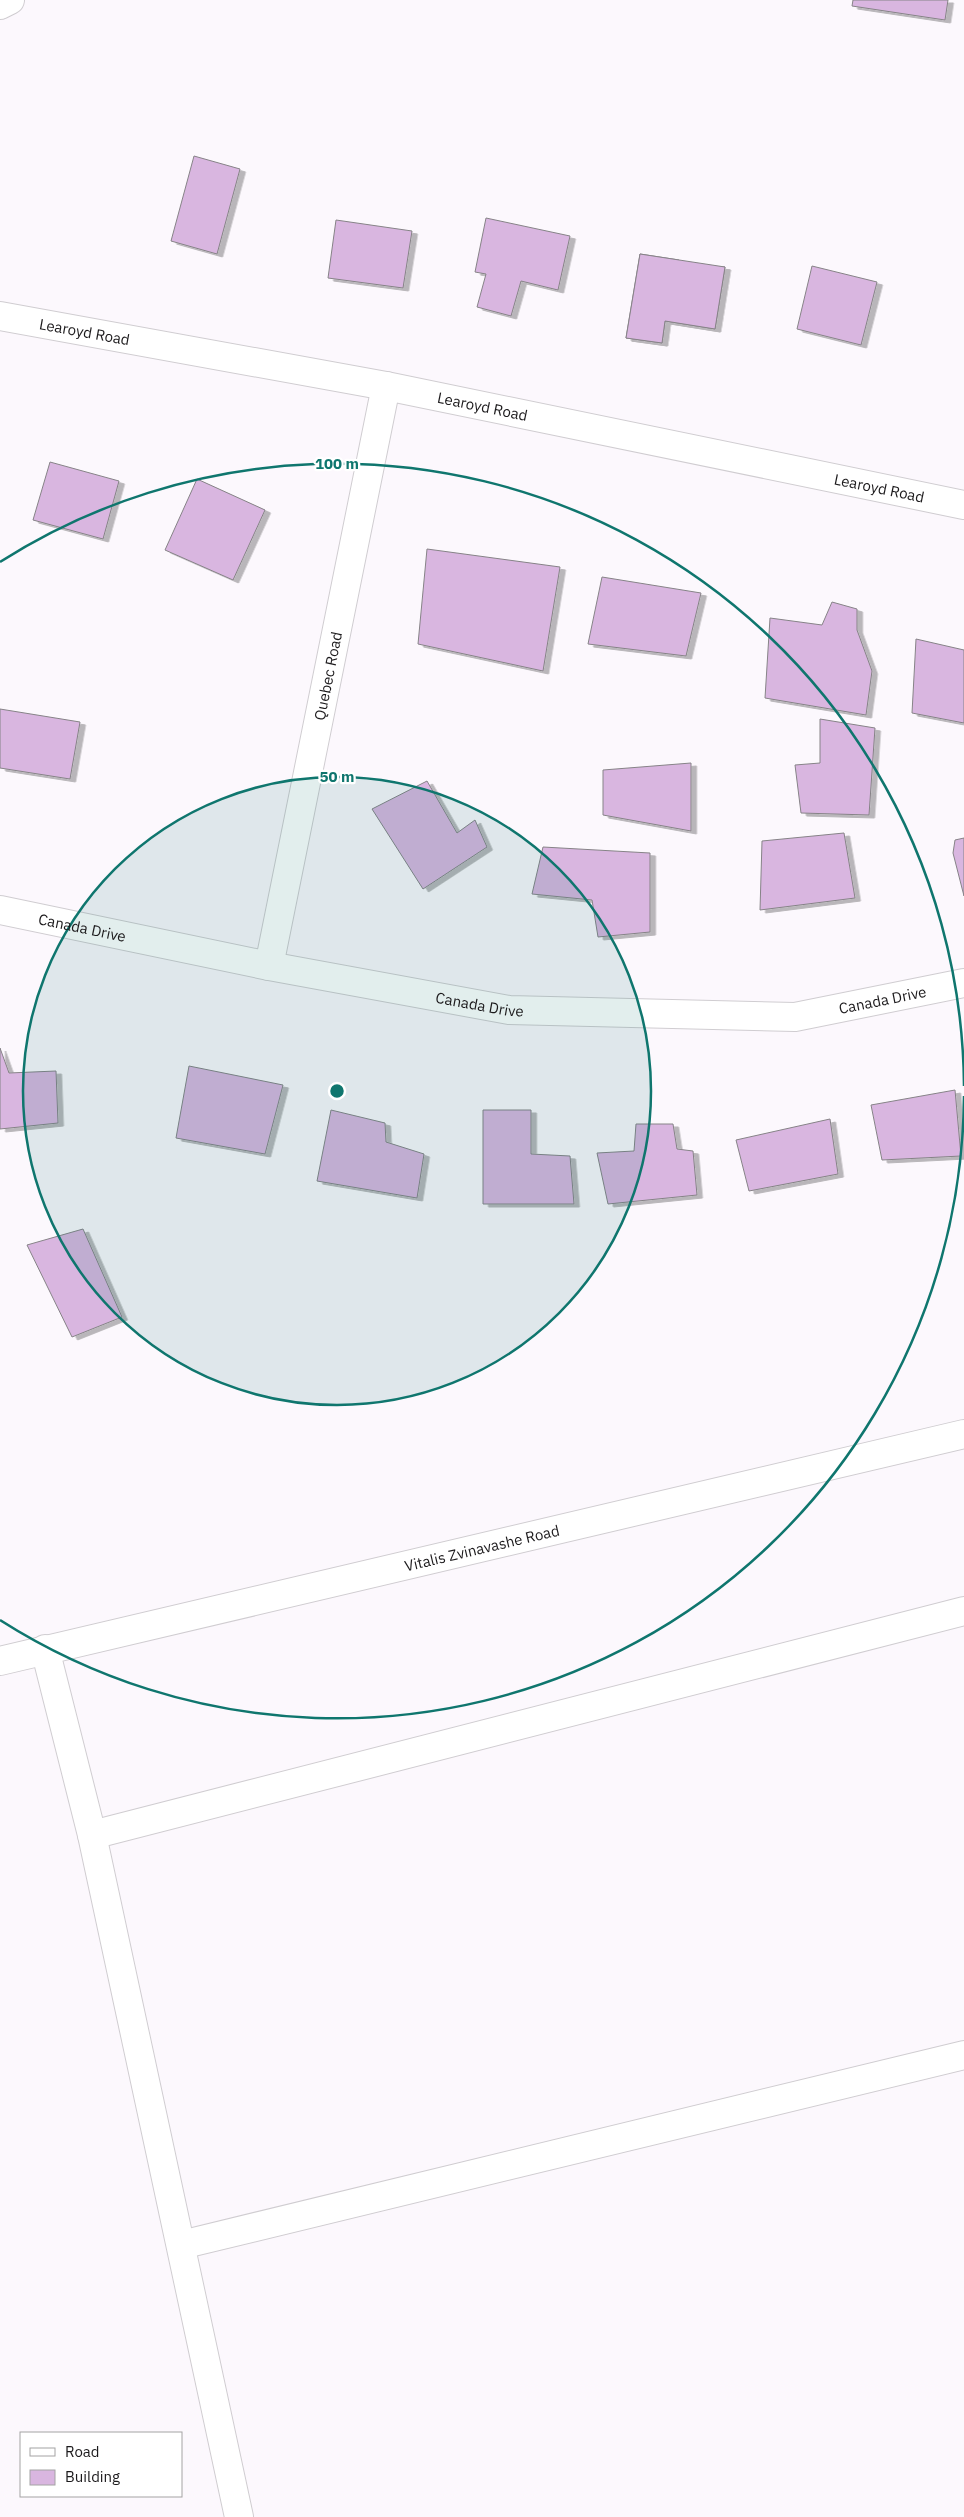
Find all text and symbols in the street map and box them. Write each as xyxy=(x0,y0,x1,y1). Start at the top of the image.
street label: Learoyd Road xyxy=(38,314,131,349)
street label: Learoyd Road xyxy=(436,387,529,424)
text: 100 m xyxy=(315,454,359,473)
street label: Learoyd Road xyxy=(833,469,926,506)
street label: Quebec Road xyxy=(309,630,346,722)
text: 50 m xyxy=(320,767,354,786)
street label: Canada Drive xyxy=(37,909,128,945)
street label: Canada Drive xyxy=(837,981,928,1018)
street label: Canada Drive xyxy=(434,987,524,1020)
centre of rings xyxy=(328,1082,346,1100)
street label: Vitalis Zvinavashe Road xyxy=(402,1520,561,1575)
legend xyxy=(20,2432,182,2497)
text: Road xyxy=(65,2442,100,2461)
text: Building xyxy=(65,2467,120,2486)

